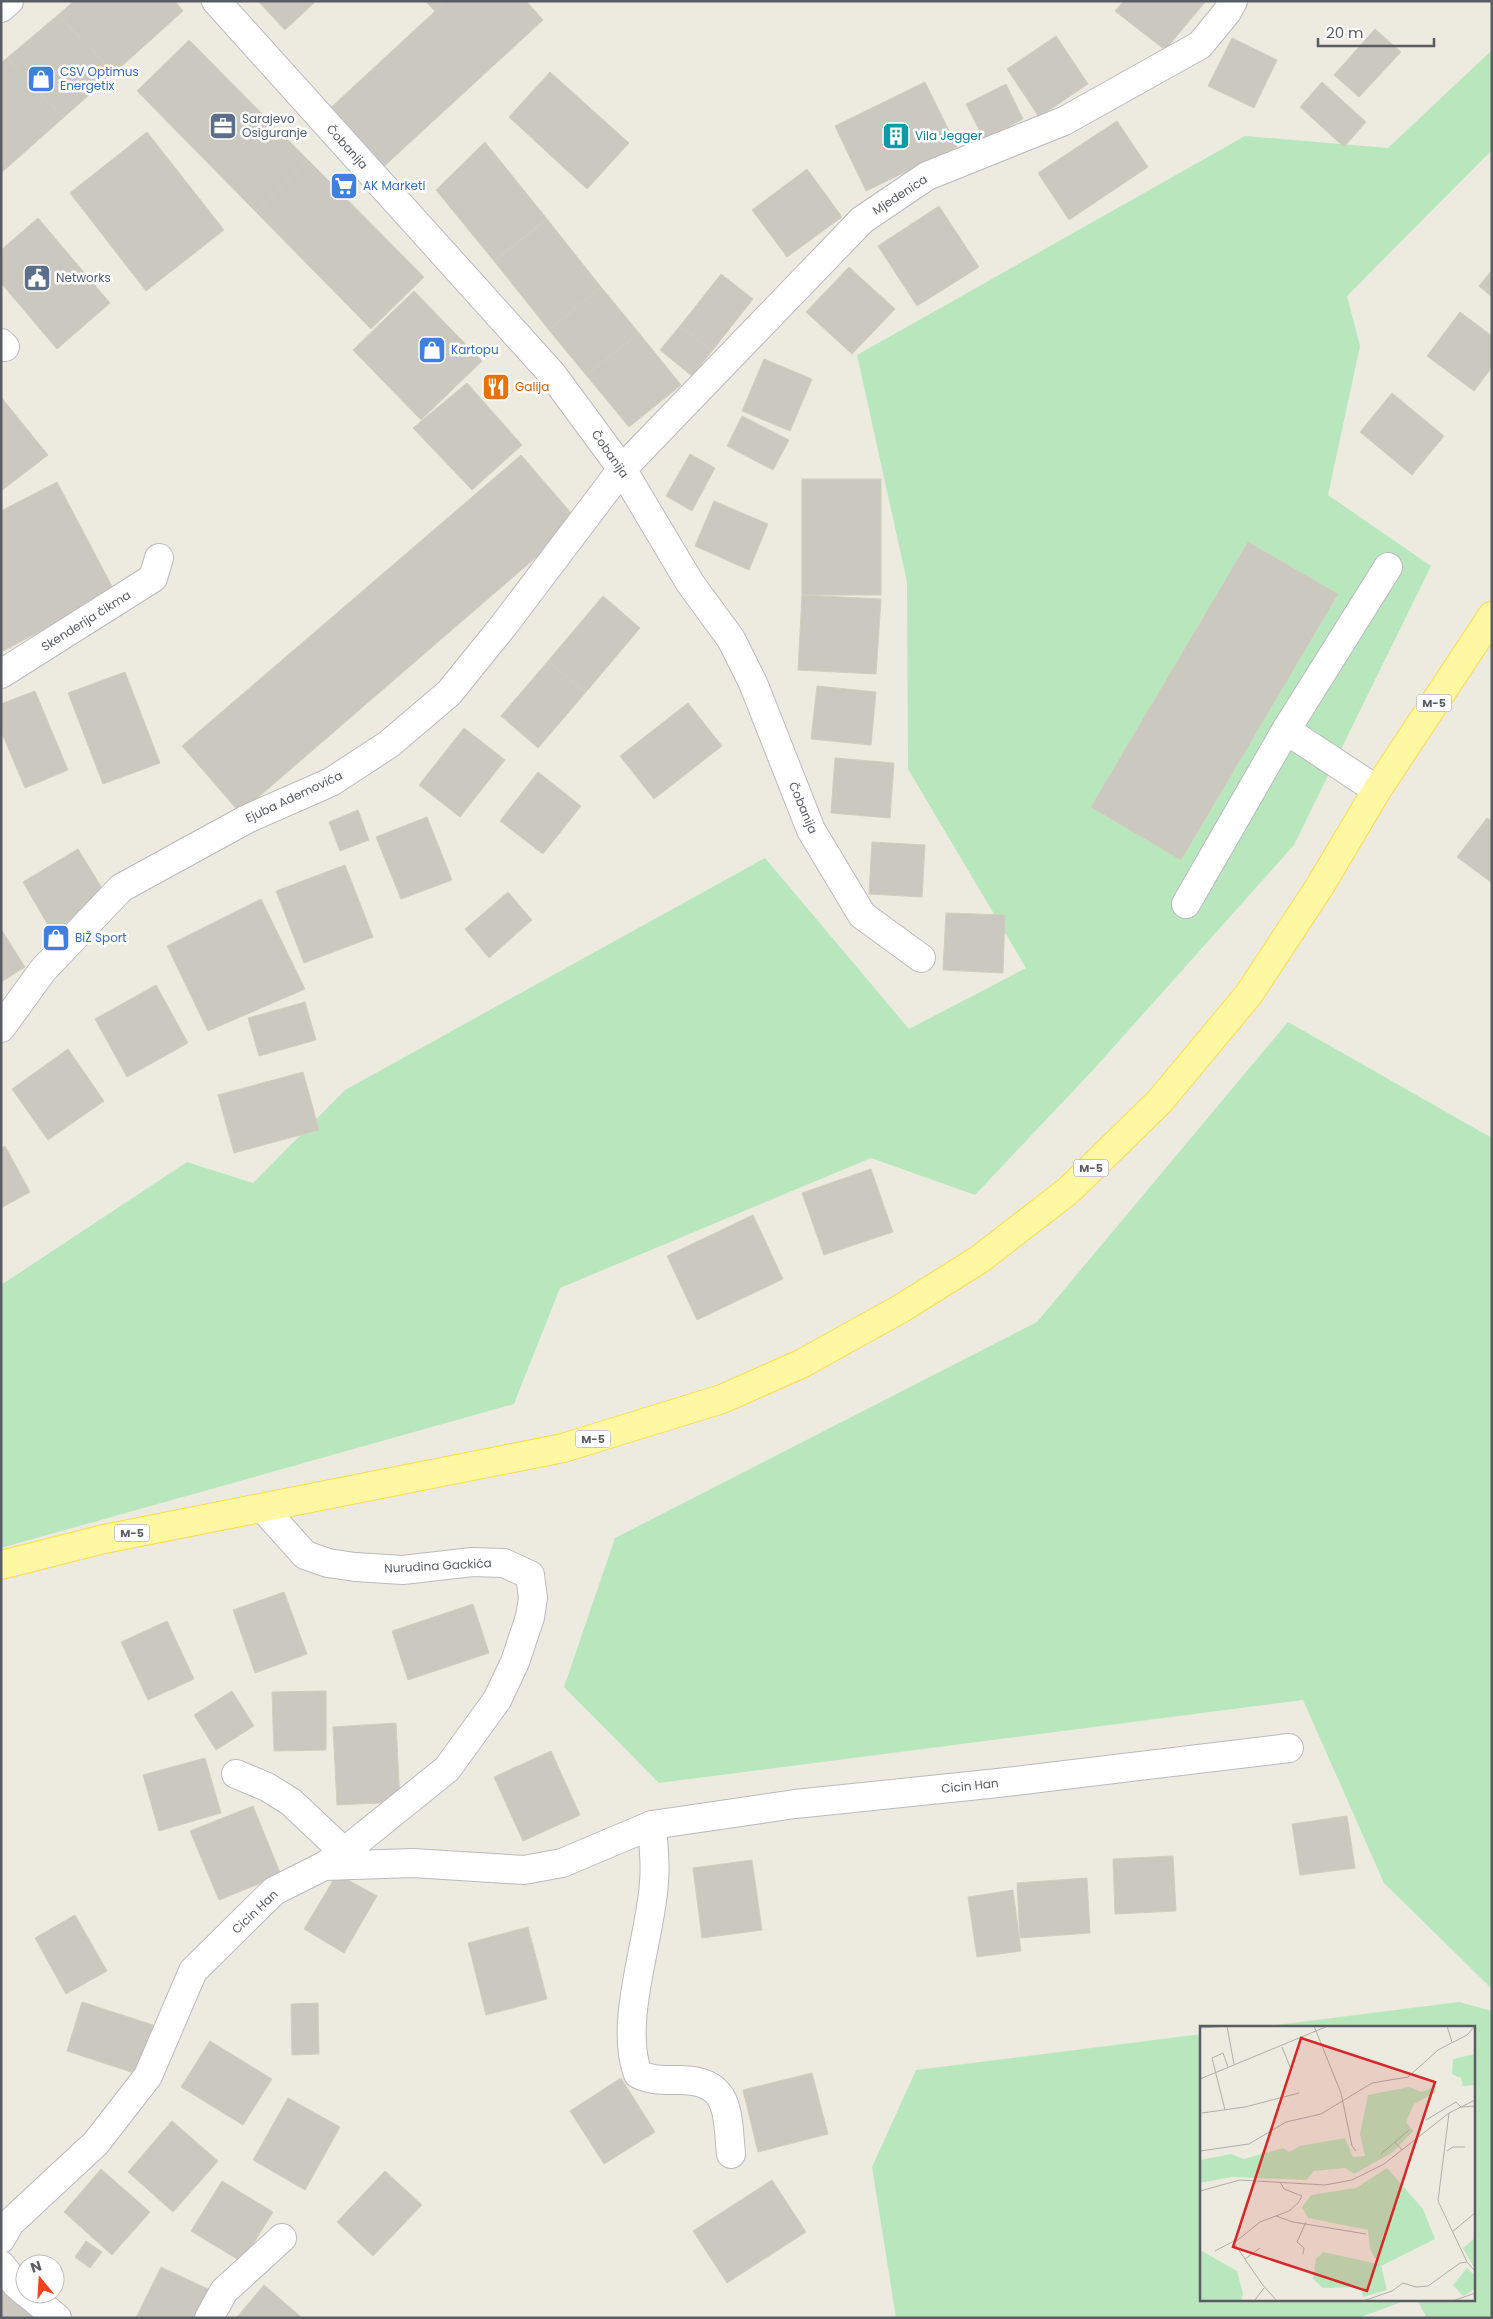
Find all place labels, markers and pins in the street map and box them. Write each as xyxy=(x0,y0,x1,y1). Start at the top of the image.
place label: CSV Optimus Energetix xyxy=(60,63,139,94)
shop icon: CSV Optimus Energetix xyxy=(26,64,56,94)
place label: Sarajevo Osiguranje xyxy=(242,110,307,141)
office icon: Sarajevo Osiguranje xyxy=(208,111,238,141)
building icon: Vila Jegger xyxy=(881,121,911,151)
place label: Vila Jegger xyxy=(915,127,983,144)
supermarket icon: AK Marketi xyxy=(329,171,359,201)
place label: AK Marketi xyxy=(363,177,425,194)
public building icon: Networks xyxy=(22,263,52,293)
place label: Networks xyxy=(56,269,111,286)
shop icon: Kartopu xyxy=(417,335,447,365)
place label: Kartopu xyxy=(451,341,499,358)
restaurant icon: Galija xyxy=(481,372,511,402)
place label: Galija xyxy=(515,378,549,395)
shop icon: BiŽ Sport xyxy=(41,923,71,953)
place label: BiŽ Sport xyxy=(75,929,127,946)

